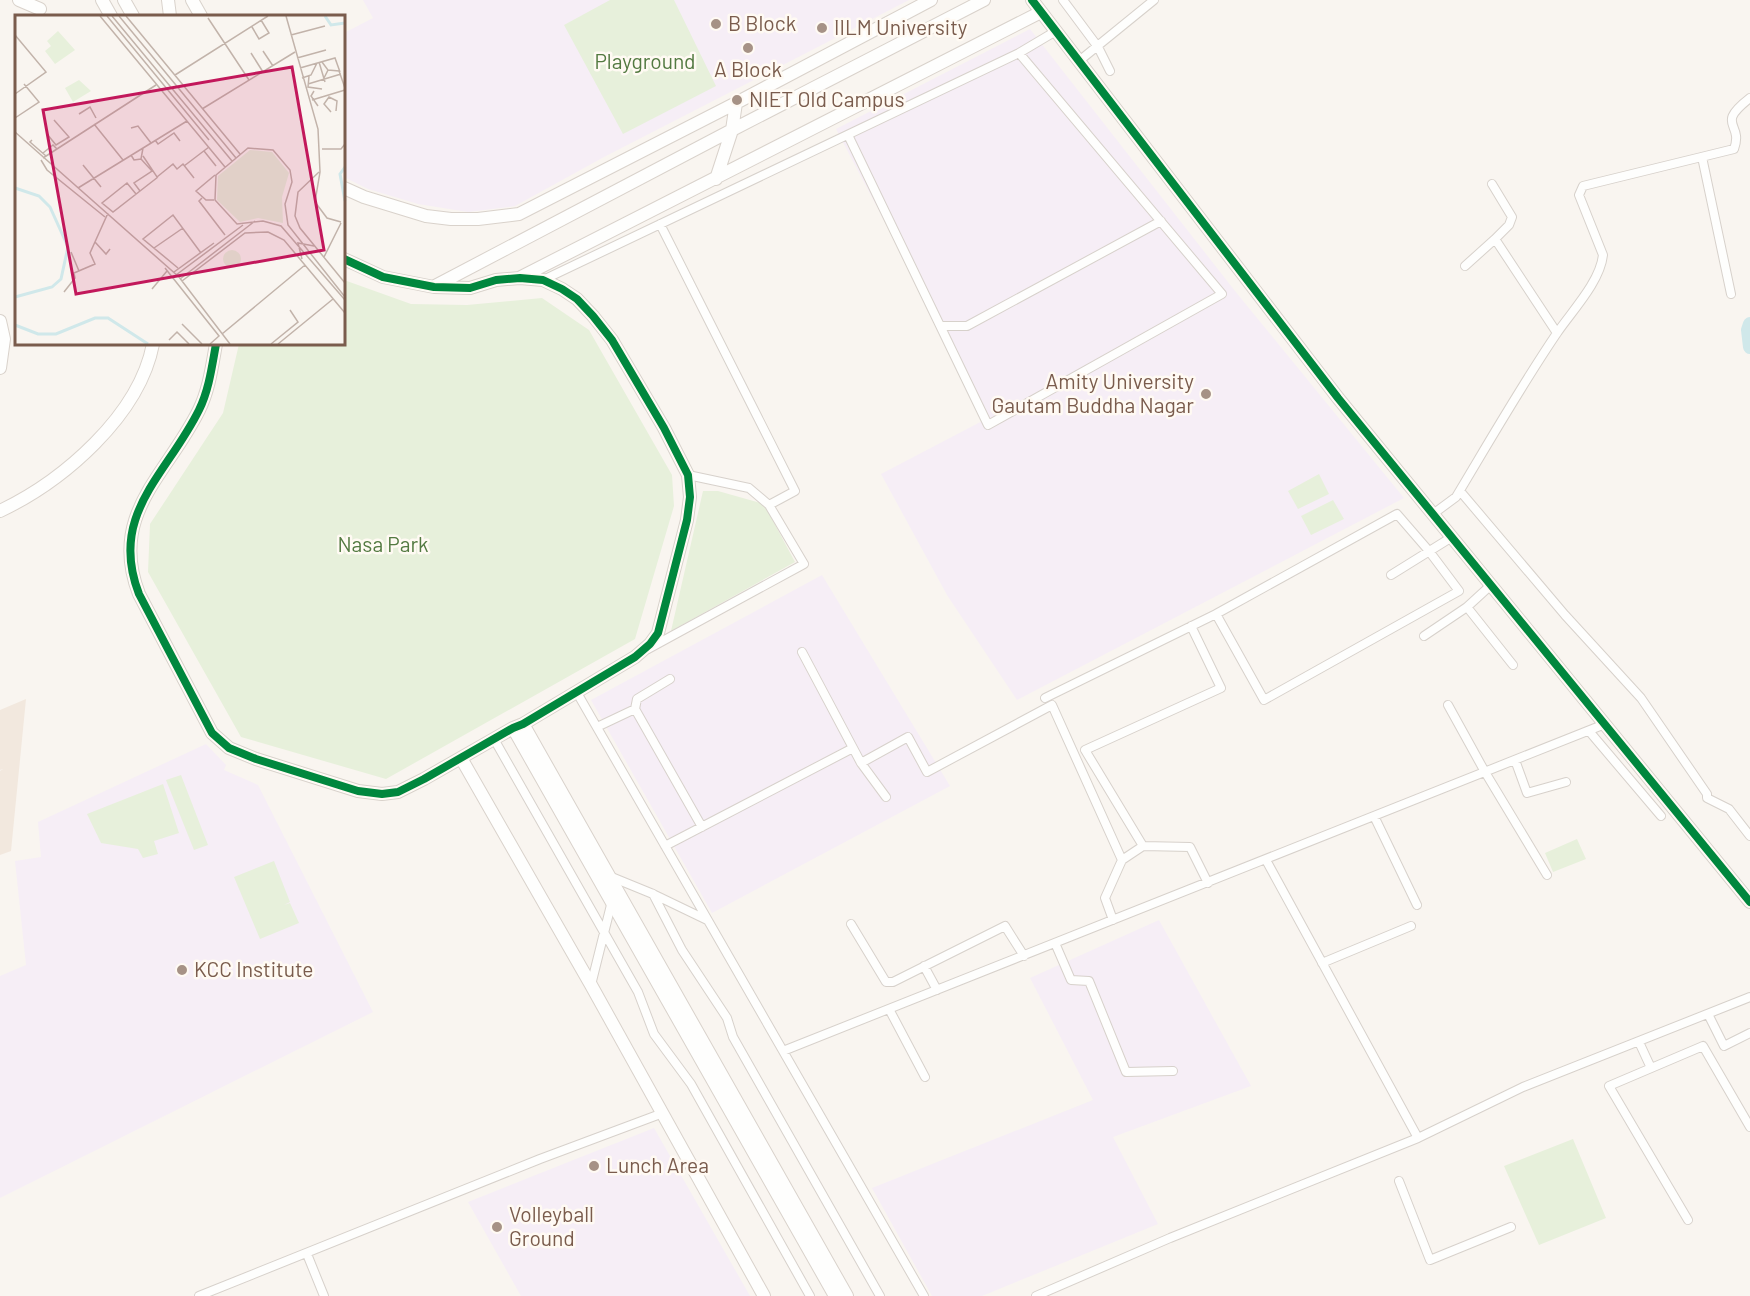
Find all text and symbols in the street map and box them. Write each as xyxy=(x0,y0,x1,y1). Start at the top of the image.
place label: B Block xyxy=(728,10,796,35)
place label: IILM University xyxy=(834,14,968,39)
inset map xyxy=(15,15,345,345)
marker: B Block xyxy=(709,17,723,31)
marker: IILM University xyxy=(815,21,829,35)
marker: A Block xyxy=(741,41,755,55)
park label: Playground xyxy=(594,48,696,73)
place label: A Block xyxy=(714,56,782,81)
place label: NIET Old Campus xyxy=(749,86,905,111)
marker: NIET Old Campus xyxy=(730,93,744,107)
place label: Amity University Gautam Buddha Nagar xyxy=(991,368,1194,417)
marker: Amity University Gautam Buddha Nagar xyxy=(1199,387,1213,401)
park label: Nasa Park xyxy=(337,531,429,556)
place label: KCC Institute xyxy=(194,956,314,981)
marker: KCC Institute xyxy=(175,963,189,977)
place label: Lunch Area xyxy=(606,1152,709,1177)
marker: Lunch Area xyxy=(587,1159,601,1173)
place label: Volleyball Ground xyxy=(509,1201,594,1250)
marker: Volleyball Ground xyxy=(490,1220,504,1234)

